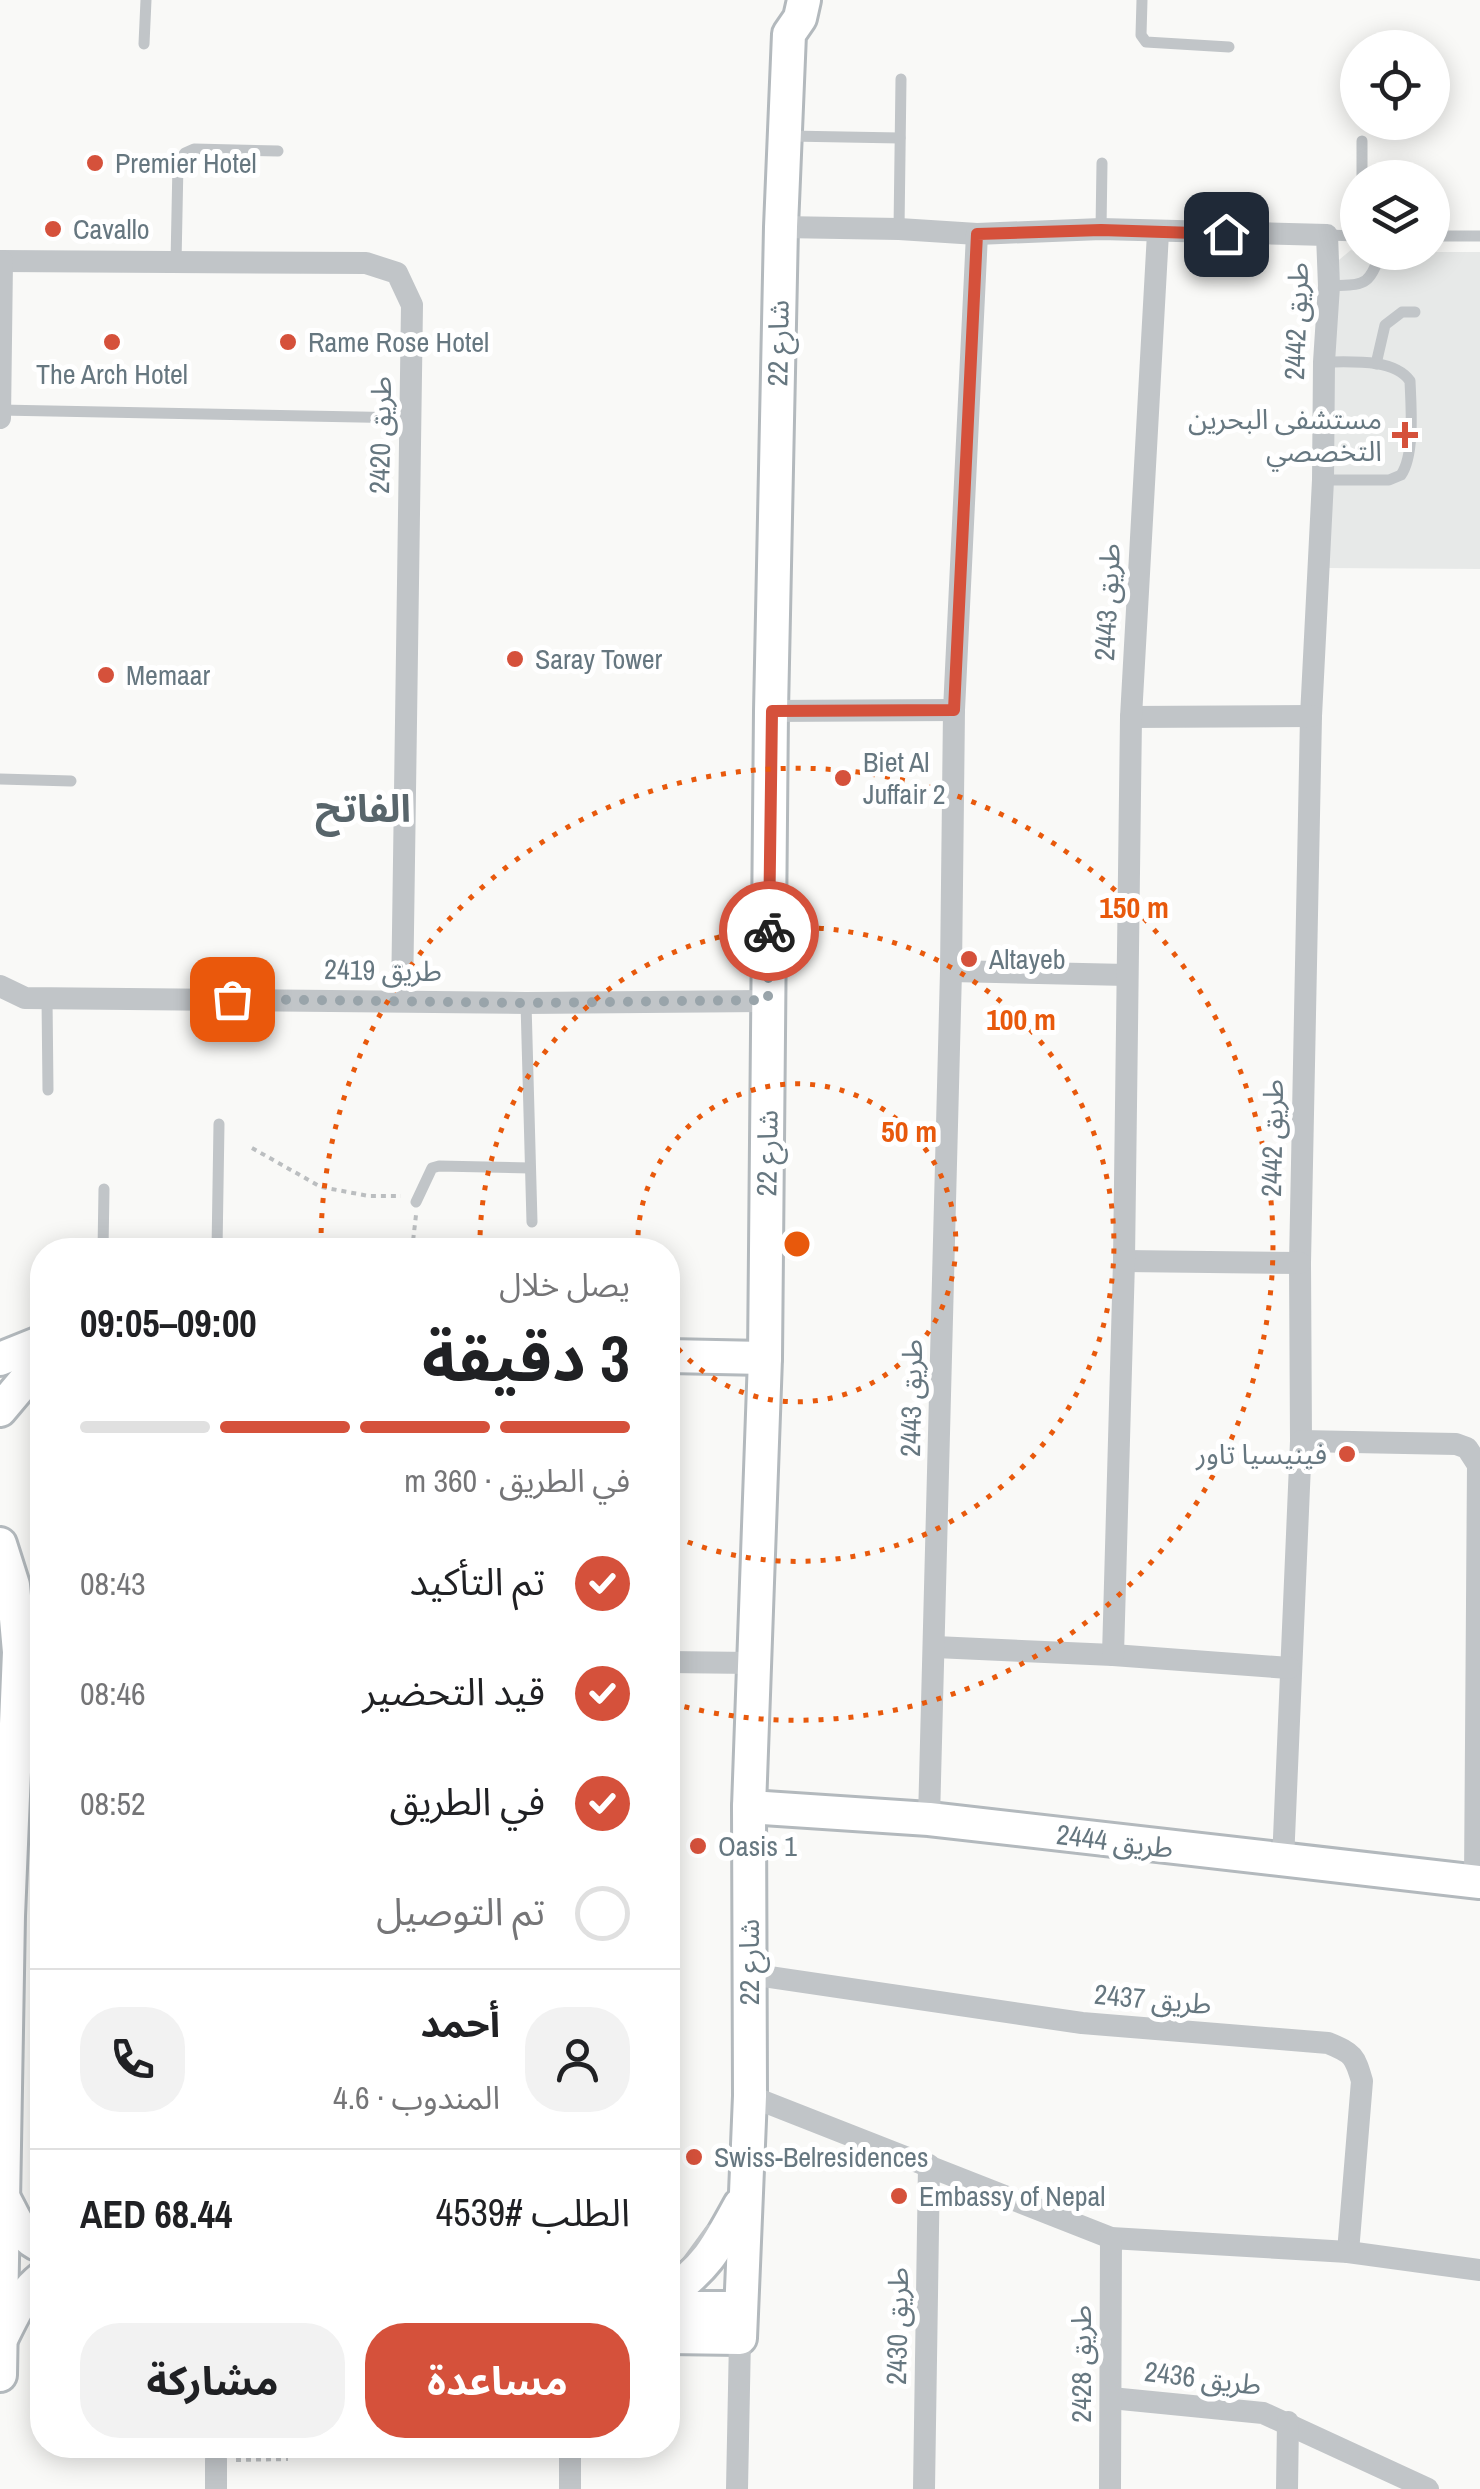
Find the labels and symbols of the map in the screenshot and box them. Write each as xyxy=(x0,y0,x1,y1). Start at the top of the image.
place label: Premier Hotel xyxy=(115,144,257,182)
marker: Premier Hotel xyxy=(84,152,106,174)
pin xyxy=(1184,192,1269,277)
place label: Cavallo xyxy=(73,210,150,248)
marker: Cavallo xyxy=(42,218,64,240)
street label: طريق 2442 xyxy=(1275,262,1317,380)
street label: شارع 22 xyxy=(758,299,800,387)
place label: Rame Rose Hotel xyxy=(308,323,489,361)
marker: The Arch Hotel xyxy=(101,331,123,353)
marker: Rame Rose Hotel xyxy=(277,331,299,353)
place label: The Arch Hotel xyxy=(36,355,188,393)
street label: طريق 2420 xyxy=(360,376,400,494)
place label: مستشفى البحرين التخصصي xyxy=(1188,400,1382,472)
marker: مستشفى البحرين التخصصي xyxy=(1392,422,1418,448)
street label: طريق 2443 xyxy=(1085,542,1129,662)
place label: Saray Tower xyxy=(535,640,663,678)
marker: Saray Tower xyxy=(504,648,526,670)
place label: Memaar xyxy=(126,656,211,694)
marker: Memaar xyxy=(95,664,117,686)
place label: Biet Al Juffair 2 xyxy=(863,743,946,813)
marker: Biet Al Juffair 2 xyxy=(832,767,854,789)
district label: الفاتح xyxy=(315,783,411,837)
courier xyxy=(719,881,819,981)
text: 150 m xyxy=(1099,887,1169,927)
place label: Altayeb xyxy=(988,940,1066,978)
marker: Altayeb xyxy=(958,948,980,970)
street label: طريق 2419 xyxy=(324,950,442,990)
pin xyxy=(190,957,275,1042)
text: 100 m xyxy=(986,999,1056,1039)
street label: طريق 2442 xyxy=(1252,1079,1292,1197)
street label: شارع 22 xyxy=(747,1109,789,1197)
text: 50 m xyxy=(881,1111,937,1151)
centre of rings xyxy=(779,1226,815,1262)
street label: طريق 2443 xyxy=(891,1339,931,1457)
place label: فينيسيا تاور xyxy=(1195,1435,1327,1473)
marker: فينيسيا تاور xyxy=(1336,1443,1358,1465)
street label: طريق 2444 xyxy=(1054,1815,1176,1867)
place label: Oasis 1 xyxy=(718,1827,797,1865)
marker: Oasis 1 xyxy=(687,1835,709,1857)
street label: شارع 22 xyxy=(730,1919,770,2005)
street label: طريق 2437 xyxy=(1093,1975,1213,2023)
place label: Swiss-Belresidences xyxy=(714,2138,928,2176)
marker: Swiss-Belresidences xyxy=(683,2146,705,2168)
place label: Embassy of Nepal xyxy=(919,2177,1105,2215)
marker: Embassy of Nepal xyxy=(888,2185,910,2207)
street label: طريق 2430 xyxy=(877,2267,917,2385)
street label: طريق 2428 xyxy=(1062,2305,1100,2423)
street label: طريق 2436 xyxy=(1142,2352,1264,2404)

